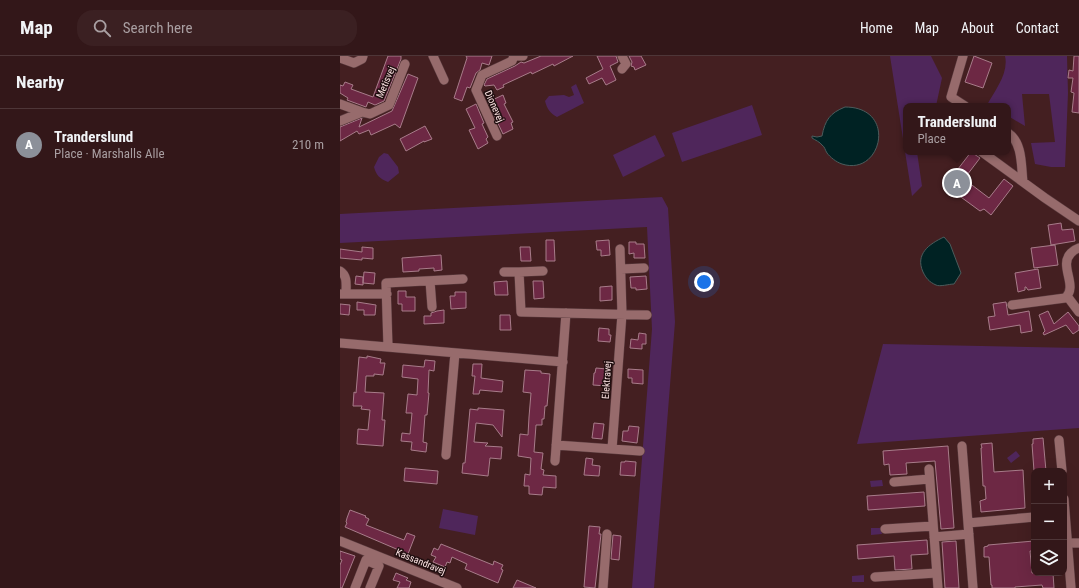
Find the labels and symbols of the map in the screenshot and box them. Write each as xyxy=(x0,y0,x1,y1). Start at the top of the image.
street label: Metisvej xyxy=(374,65,397,100)
street label: Dionevej xyxy=(483,89,506,124)
pin: A xyxy=(944,168,970,198)
your location xyxy=(694,272,714,292)
street label: Elektravej xyxy=(600,361,613,399)
street label: Kassandravej xyxy=(394,546,447,576)

